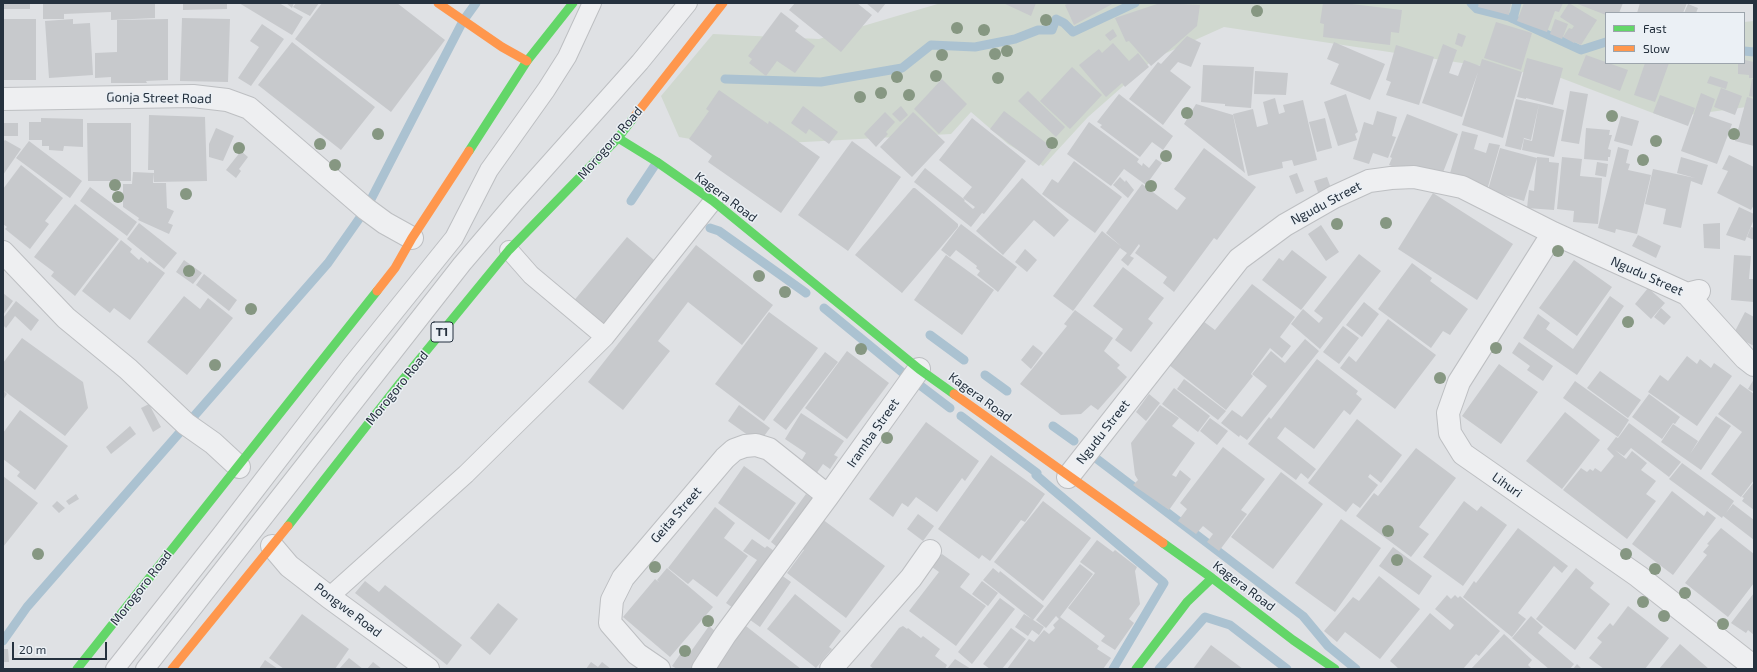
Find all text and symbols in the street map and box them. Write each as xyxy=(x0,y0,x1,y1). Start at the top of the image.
legend xyxy=(1605,12,1745,64)
text: Fast xyxy=(1643,21,1666,35)
text: Slow xyxy=(1643,41,1670,55)
street label: Gonja Street Road xyxy=(106,89,212,107)
street label: Morogoro Road xyxy=(574,104,646,182)
street label: Kagera Road xyxy=(692,168,760,226)
street label: Ngudu Street xyxy=(1288,178,1364,228)
street label: Ngudu Street xyxy=(1608,253,1686,299)
road number: T1 xyxy=(431,322,453,342)
street label: Morogoro Road xyxy=(362,348,432,428)
street label: Kagera Road xyxy=(945,369,1015,425)
street label: Iramba Street xyxy=(843,395,903,471)
street label: Ngudu Street xyxy=(1073,397,1133,467)
street label: Lihuri xyxy=(1489,469,1525,501)
street label: Geita Street xyxy=(647,484,705,546)
street label: Morogoro Road xyxy=(107,547,175,629)
street label: Kagera Road xyxy=(1210,557,1278,615)
street label: Pongwe Road xyxy=(311,580,385,640)
scale bar xyxy=(14,634,109,660)
text: 20 m xyxy=(19,642,46,656)

